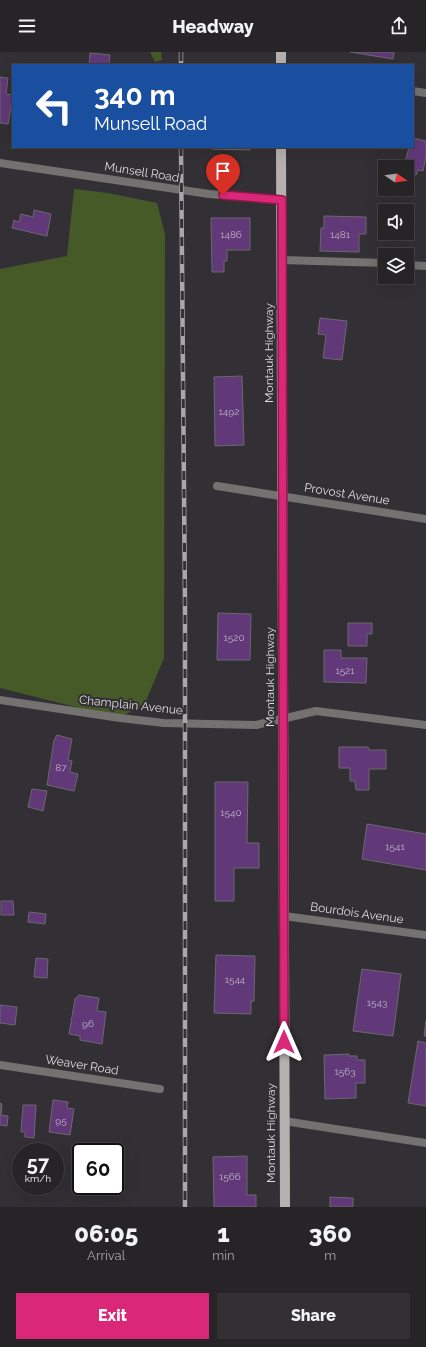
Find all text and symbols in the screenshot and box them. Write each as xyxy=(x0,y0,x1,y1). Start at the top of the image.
icon: menu xyxy=(16,15,38,37)
icon: share xyxy=(388,15,410,37)
text: Headway xyxy=(172,16,254,37)
text: 340 m xyxy=(94,79,176,112)
icon: left xyxy=(28,80,80,132)
text: Munsell Road xyxy=(94,113,207,134)
pin xyxy=(206,154,240,195)
street label: Munsell Road xyxy=(104,159,180,185)
icon: arrive xyxy=(212,160,234,182)
north arrow xyxy=(378,160,414,196)
map controls xyxy=(378,160,414,284)
button: sound xyxy=(378,204,414,240)
house number: 1486 xyxy=(220,229,242,240)
house number: 1481 xyxy=(330,229,351,240)
button: layers xyxy=(378,248,414,284)
street label: Montauk Highway xyxy=(262,303,276,403)
house number: 1492 xyxy=(219,406,239,417)
street label: Provost Avenue xyxy=(303,480,391,508)
street label: Montauk Highway xyxy=(263,627,277,727)
house number: 1520 xyxy=(223,632,245,643)
house number: 1521 xyxy=(335,665,355,676)
street label: Champlain Avenue xyxy=(78,693,184,717)
house number: 87 xyxy=(55,762,67,773)
house number: 1540 xyxy=(220,807,242,818)
house number: 1541 xyxy=(385,841,405,852)
street label: Bourdois Avenue xyxy=(309,900,405,926)
house number: 1544 xyxy=(225,974,246,985)
house number: 1543 xyxy=(367,997,387,1008)
house number: 96 xyxy=(82,1018,94,1029)
position arrow xyxy=(263,1021,305,1063)
street label: Weaver Road xyxy=(44,1052,120,1078)
house number: 1563 xyxy=(334,1066,356,1077)
street label: Montauk Highway xyxy=(264,1083,278,1183)
house number: 95 xyxy=(55,1115,67,1126)
speed limit sign: 60 xyxy=(72,1143,124,1195)
text: 57 xyxy=(27,1152,49,1176)
house number: 1566 xyxy=(219,1171,241,1182)
text: km/h xyxy=(25,1173,51,1184)
text: 06:05 xyxy=(74,1219,138,1248)
text: 1 xyxy=(217,1219,230,1248)
text: 360 xyxy=(309,1219,352,1248)
text: Arrival xyxy=(87,1248,125,1263)
text: min xyxy=(212,1248,235,1263)
text: m xyxy=(324,1248,336,1263)
button: Exit xyxy=(16,1293,209,1339)
button: Share xyxy=(217,1293,410,1339)

